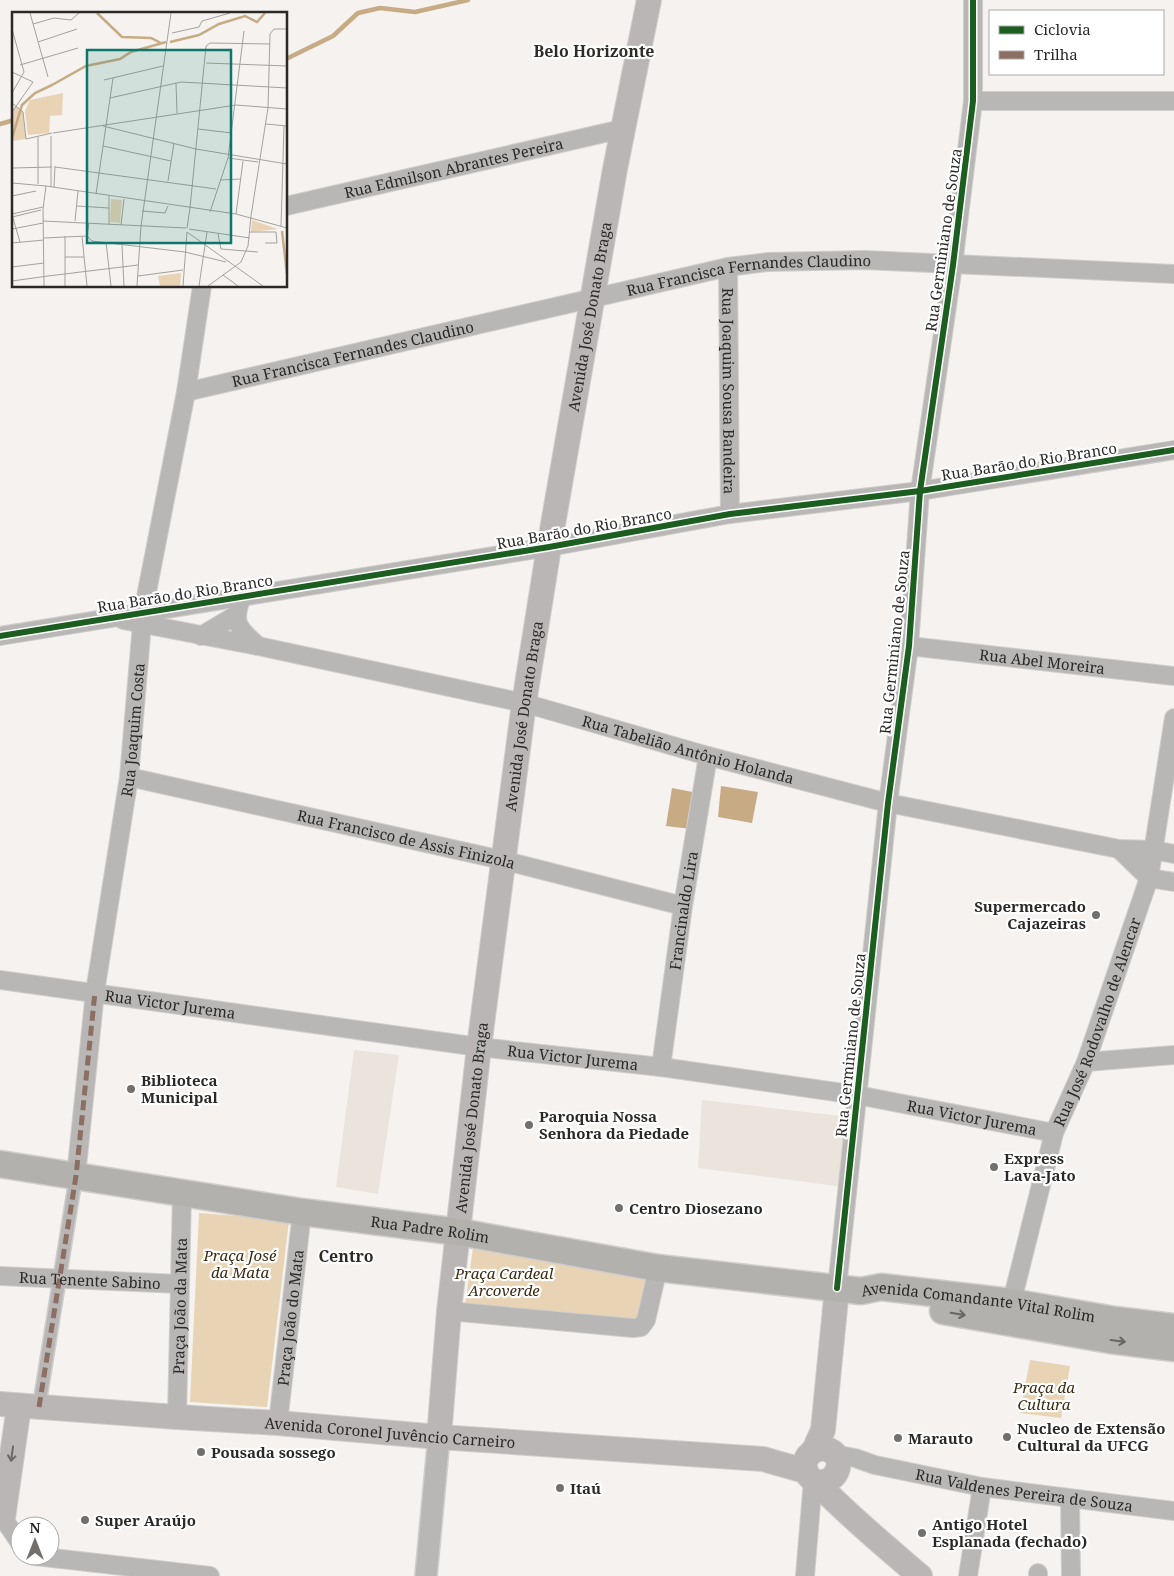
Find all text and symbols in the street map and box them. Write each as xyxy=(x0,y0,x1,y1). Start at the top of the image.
legend xyxy=(989,10,1164,75)
inset map xyxy=(12,12,288,288)
text: Ciclovia xyxy=(1034,19,1091,39)
district label: Belo Horizonte xyxy=(533,40,655,62)
text: Trilha xyxy=(1034,44,1078,64)
street label: Rua Edmilson Abrantes Pereira xyxy=(342,133,565,202)
street label: Rua Germiniano de Souza xyxy=(920,147,966,333)
street label: Avenida José Donato Braga xyxy=(563,220,616,413)
street label: Rua Francisca Fernandes Claudino xyxy=(624,250,872,300)
street label: Rua Joaquim Sousa Bandeira xyxy=(718,288,740,494)
street label: Rua Francisca Fernandes Claudino xyxy=(230,316,475,391)
street label: Rua Barāo do Rio Branco xyxy=(940,437,1118,485)
street label: Rua Barāo do Rio Branco xyxy=(495,503,673,553)
street label: Rua Germiniano de Souza xyxy=(874,549,914,735)
street label: Rua Barāo do Rio Branco xyxy=(96,569,274,617)
street label: Avenida José Donato Braga xyxy=(500,619,547,813)
street label: Rua Abel Moreira xyxy=(978,644,1106,678)
street label: Rua Joaquim Costa xyxy=(116,662,149,798)
street label: Rua Tabelião Antônio Holanda xyxy=(580,710,796,788)
street label: Rua Francisco de Assis Finizola xyxy=(295,805,517,873)
street label: Francinaldo Lira xyxy=(664,850,702,971)
place label: Supermercado Cajazeiras xyxy=(974,896,1086,933)
marker: Supermercado Cajazeiras xyxy=(1090,909,1102,921)
street label: Rua José Rodovalho de Alencar xyxy=(1048,915,1145,1129)
street label: Rua Germiniano de Souza xyxy=(830,952,870,1138)
street label: Rua Victor Jurema xyxy=(104,985,237,1023)
street label: Avenida José Donato Braga xyxy=(450,1021,492,1214)
street label: Rua Victor Jurema xyxy=(506,1040,639,1074)
place label: Biblioteca Municipal xyxy=(141,1070,218,1107)
marker: Biblioteca Municipal xyxy=(125,1083,137,1095)
street label: Rua Victor Jurema xyxy=(906,1095,1039,1139)
place label: Paroquia Nossa Senhora da Piedade xyxy=(539,1106,689,1143)
marker: Paroquia Nossa Senhora da Piedade xyxy=(523,1119,535,1131)
place label: Express Lava-Jato xyxy=(1004,1148,1076,1185)
marker: Express Lava-Jato xyxy=(988,1161,1000,1173)
place label: Centro Diosezano xyxy=(629,1198,763,1218)
marker: Centro Diosezano xyxy=(613,1202,625,1214)
street label: Rua Padre Rolim xyxy=(370,1211,491,1247)
street label: Praça João da Mata xyxy=(168,1237,191,1375)
park label: Praça José da Mata xyxy=(203,1245,277,1282)
district label: Centro xyxy=(318,1245,374,1267)
street label: Praça João do Mata xyxy=(272,1248,308,1387)
park label: Praça Cardeal Arcoverde xyxy=(454,1263,554,1300)
street label: Rua Tenente Sabino xyxy=(19,1267,161,1293)
street label: Avenida Comandante Vital Rolim xyxy=(859,1277,1097,1326)
one-way arrow xyxy=(950,1309,966,1319)
one-way arrow xyxy=(1110,1336,1126,1346)
park label: Praça da Cultura xyxy=(1012,1377,1075,1414)
street label: Avenida Coronel Juvêncio Carneiro xyxy=(264,1412,516,1452)
place label: Nucleo de Extensão Cultural da UFCG xyxy=(1017,1418,1166,1455)
place label: Marauto xyxy=(908,1428,973,1448)
marker: Nucleo de Extensão Cultural da UFCG xyxy=(1001,1431,1013,1443)
marker: Marauto xyxy=(892,1432,904,1444)
place label: Pousada sossego xyxy=(211,1442,336,1462)
one-way arrow xyxy=(7,1446,17,1462)
marker: Pousada sossego xyxy=(195,1446,207,1458)
street label: Rua Valdenes Pereira de Souza xyxy=(914,1464,1134,1516)
place label: Itaú xyxy=(570,1478,601,1498)
marker: Itaú xyxy=(554,1482,566,1494)
place label: Super Araújo xyxy=(95,1510,196,1530)
marker: Super Araújo xyxy=(79,1514,91,1526)
place label: Antigo Hotel Esplanada (fechado) xyxy=(932,1514,1087,1551)
north arrow xyxy=(10,1516,60,1566)
text: N xyxy=(29,1518,41,1537)
marker: Antigo Hotel Esplanada (fechado) xyxy=(916,1527,928,1539)

